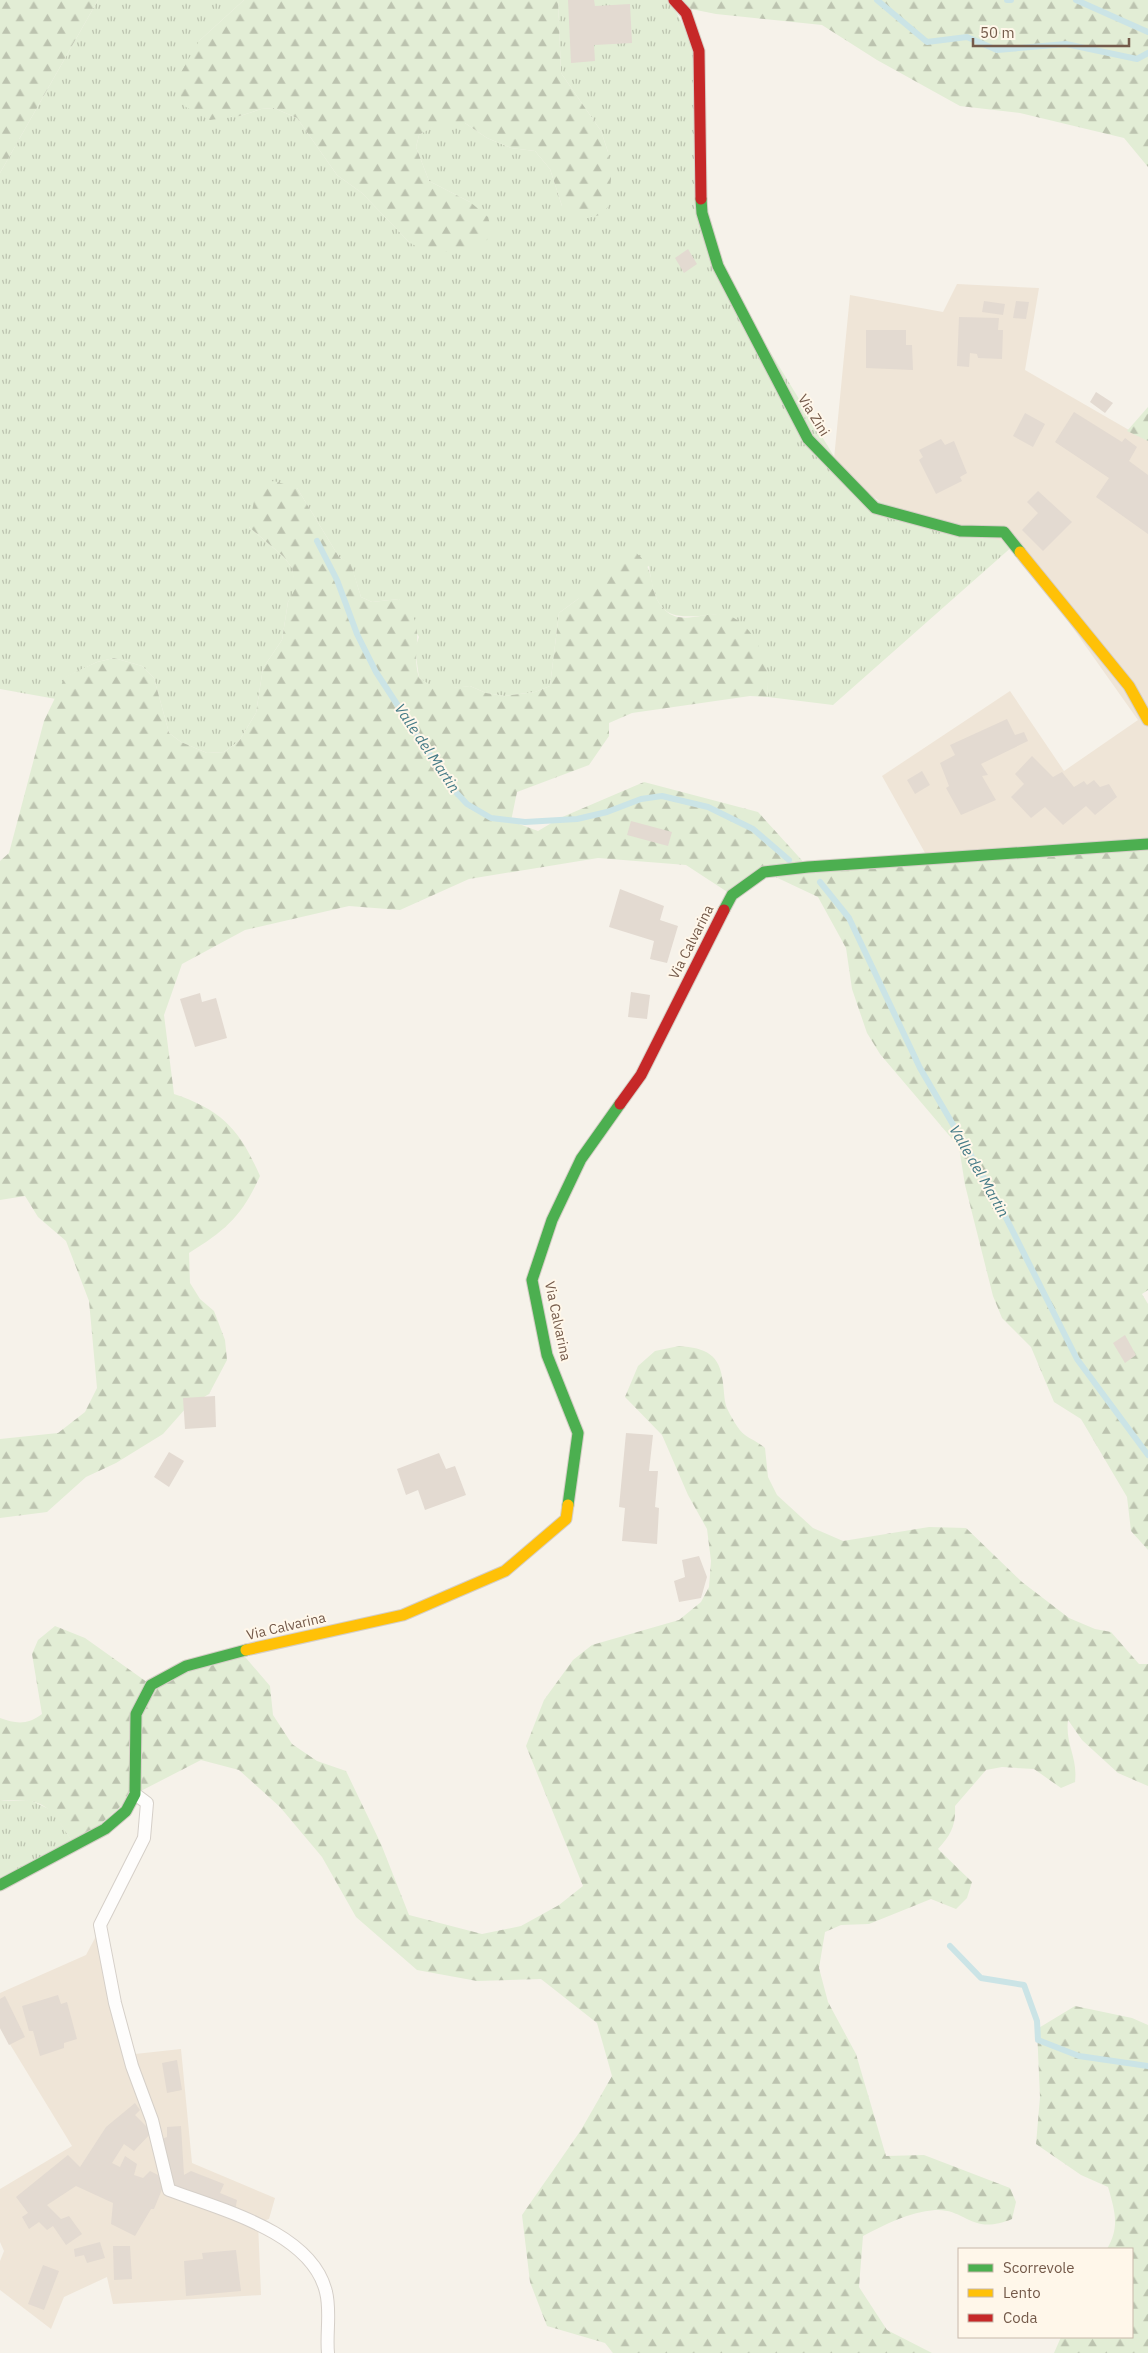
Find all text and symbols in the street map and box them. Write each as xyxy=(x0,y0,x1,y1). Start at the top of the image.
scale bar xyxy=(973,15,1129,47)
text: 50 m xyxy=(980,23,1015,42)
street label: Via Zini xyxy=(794,391,834,439)
water label: Valle del Martin xyxy=(391,700,464,796)
street label: Via Calvarina xyxy=(665,901,718,982)
water label: Valle del Martin xyxy=(945,1121,1014,1220)
street label: Via Calvarina xyxy=(541,1280,575,1363)
street label: Via Calvarina xyxy=(245,1608,328,1644)
legend xyxy=(958,2248,1133,2338)
text: Scorrevole xyxy=(1003,2258,1075,2277)
text: Lento xyxy=(1003,2283,1041,2302)
text: Coda xyxy=(1003,2308,1037,2327)

